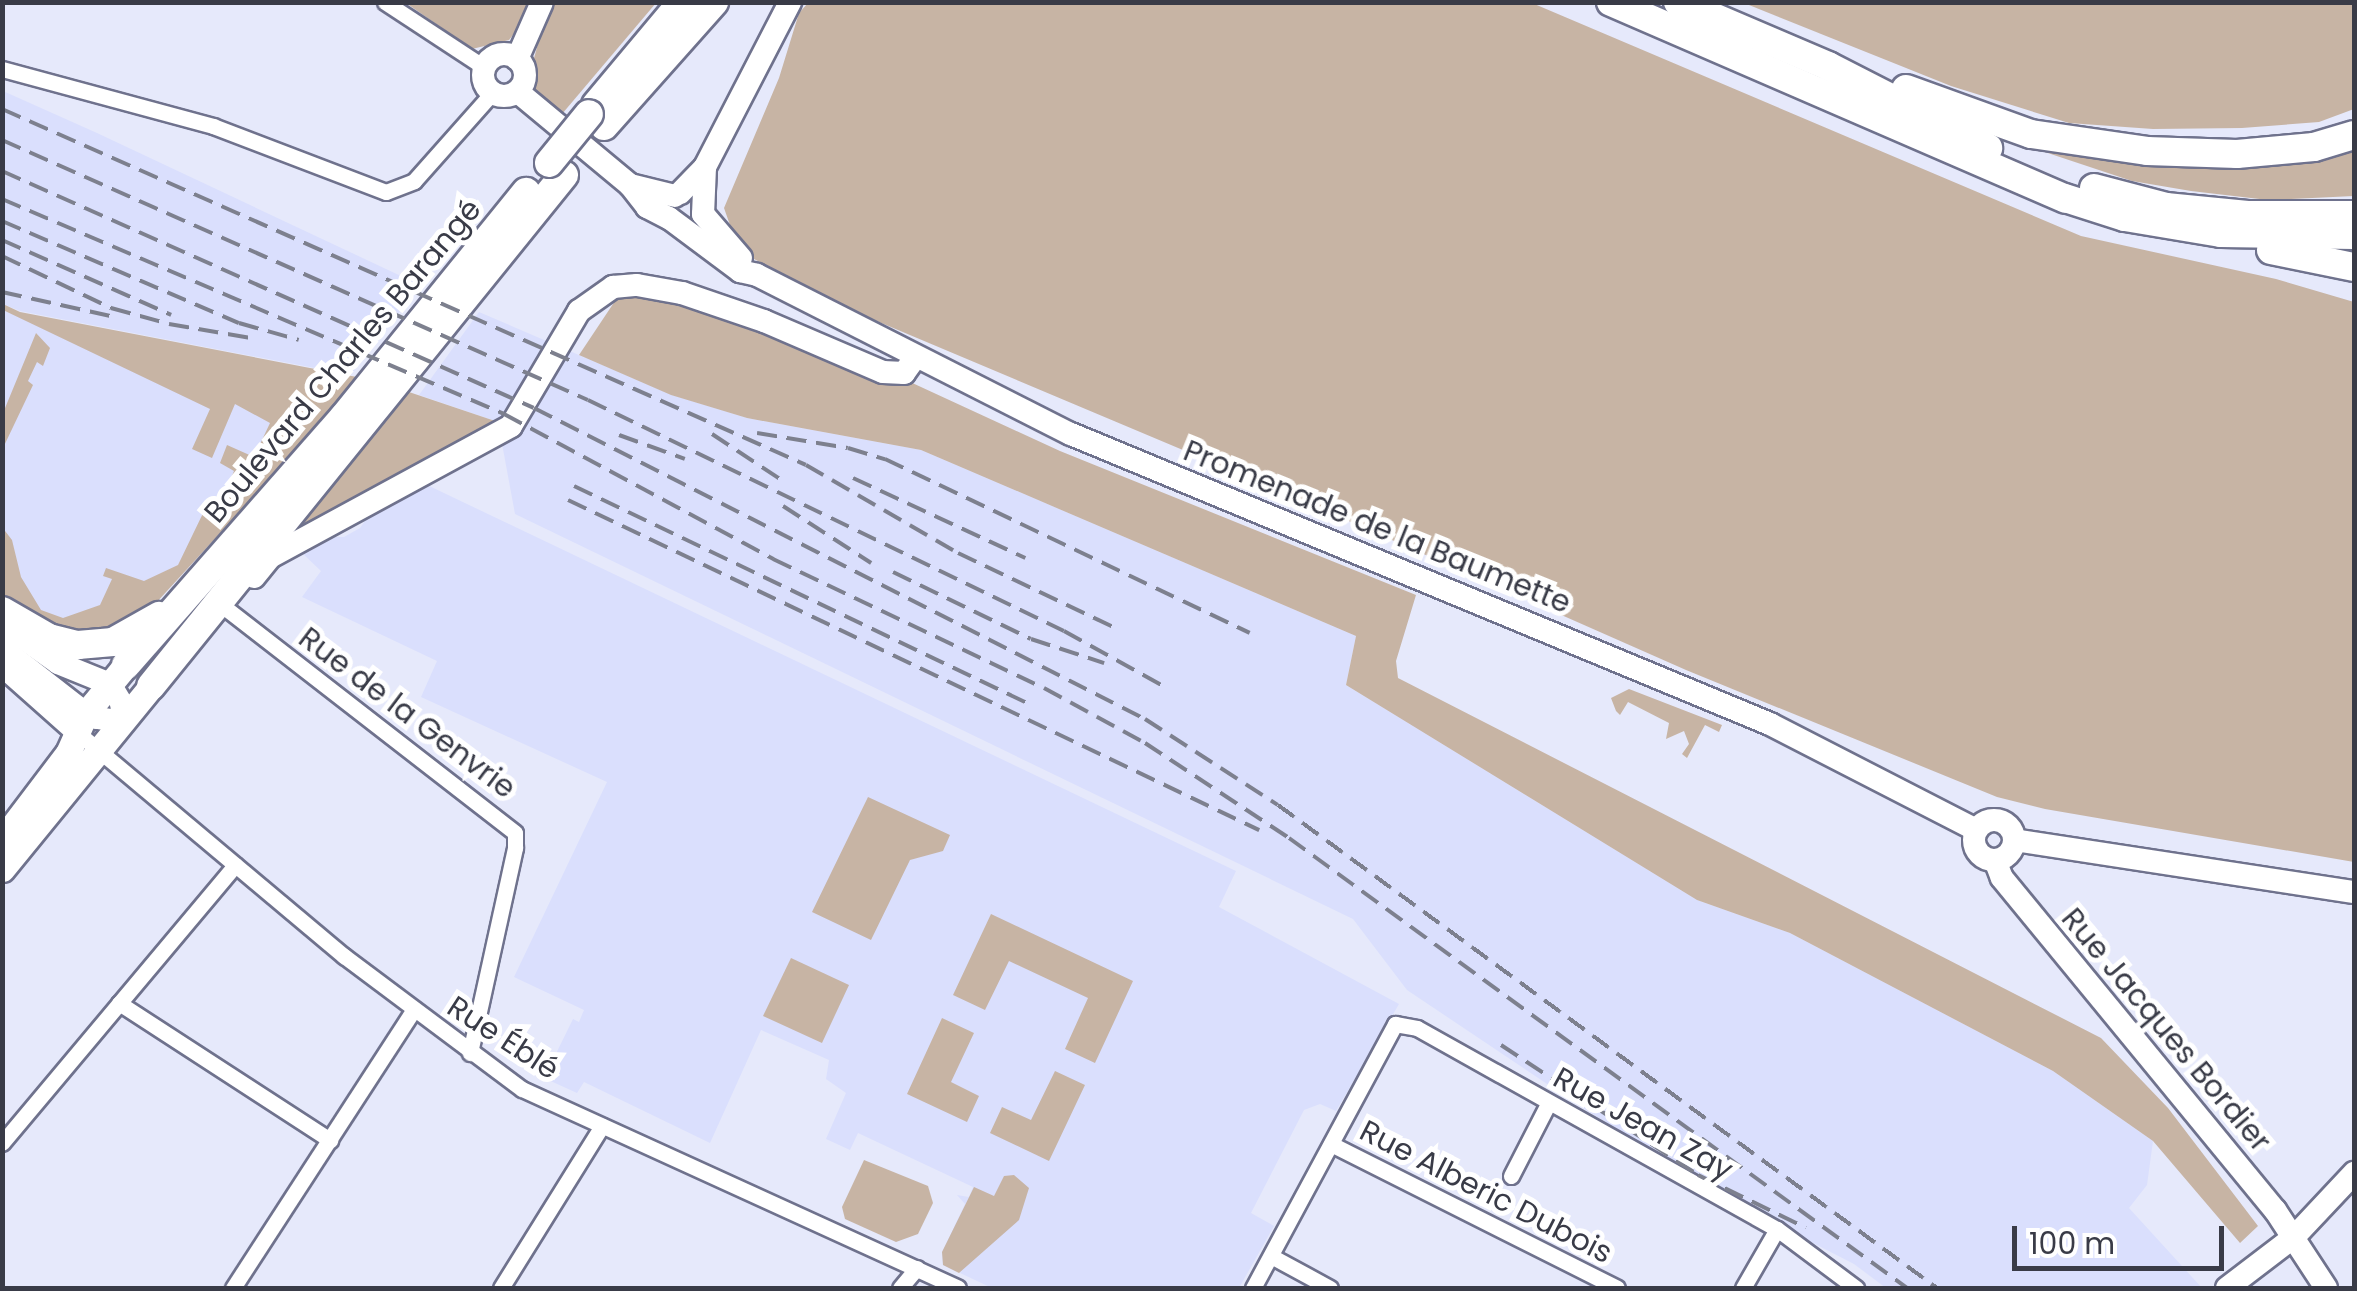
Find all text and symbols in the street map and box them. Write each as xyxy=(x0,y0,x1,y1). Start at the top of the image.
street label: Boulevard Charles Barangé xyxy=(197,192,489,530)
street label: Promenade de la Baumette xyxy=(1178,433,1576,621)
street label: Rue de la Genvrie xyxy=(292,620,522,806)
street label: Rue Jacques Bordier xyxy=(2054,901,2278,1159)
street label: Rue Éblé xyxy=(440,989,566,1087)
street label: Rue Jean Zay xyxy=(1547,1060,1739,1188)
street label: Rue Alberic Dubois xyxy=(1354,1113,1618,1271)
scale bar xyxy=(2017,1206,2230,1268)
text: 100 m xyxy=(2029,1222,2115,1265)

